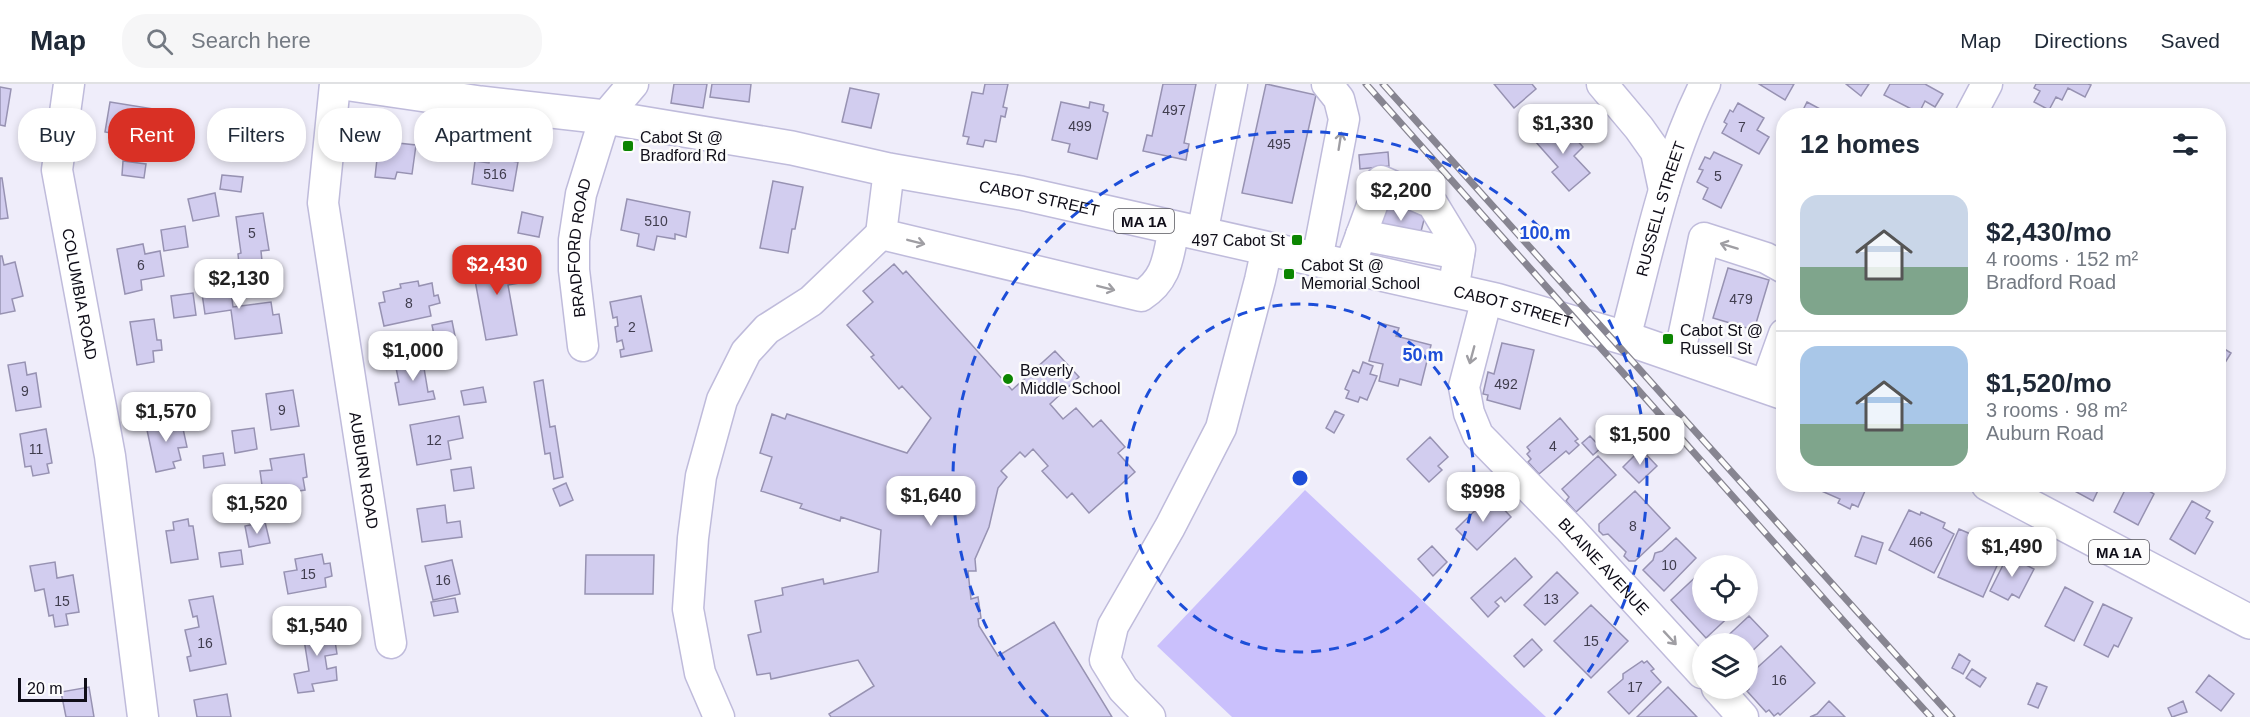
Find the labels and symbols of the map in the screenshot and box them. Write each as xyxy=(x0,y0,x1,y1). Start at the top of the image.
house number: 497 xyxy=(1162,102,1186,118)
pin: $1,330 xyxy=(1514,104,1612,155)
house number: 499 xyxy=(1068,118,1092,134)
house number: 7 xyxy=(1738,119,1746,135)
place label: Cabot St @ Bradford Rd xyxy=(640,129,726,164)
one-way arrow xyxy=(1335,132,1346,151)
house number: 495 xyxy=(1267,136,1291,152)
marker: Cabot St @ Bradford Rd xyxy=(621,139,635,153)
street label: RUSSELL STREET xyxy=(1633,139,1688,278)
house number: 516 xyxy=(483,166,507,182)
house number: 5 xyxy=(1714,168,1722,184)
pin: $2,200 xyxy=(1352,171,1450,222)
street label: BRADFORD ROAD xyxy=(566,176,594,318)
street label: CABOT STREET xyxy=(978,177,1101,219)
road number: MA 1A xyxy=(1114,209,1174,233)
house number: 510 xyxy=(644,213,668,229)
text: 100 m xyxy=(1519,223,1571,243)
house number: 5 xyxy=(248,225,256,241)
street label: COLUMBIA ROAD xyxy=(59,227,101,361)
place label: 497 Cabot St xyxy=(1192,232,1286,249)
marker: 497 Cabot St xyxy=(1290,233,1304,247)
one-way arrow xyxy=(907,236,926,248)
one-way arrow xyxy=(1720,240,1739,251)
pin: $2,430 xyxy=(448,245,546,296)
house number: 6 xyxy=(137,257,145,273)
place label: Cabot St @ Memorial School xyxy=(1301,257,1420,292)
pin: $2,130 xyxy=(190,259,288,310)
marker: Cabot St @ Memorial School xyxy=(1282,267,1296,281)
one-way arrow xyxy=(1096,282,1115,294)
street label: CABOT STREET xyxy=(1452,282,1575,331)
house number: 479 xyxy=(1729,291,1753,307)
house number: 8 xyxy=(405,295,413,311)
house number: 2 xyxy=(628,319,636,335)
place label: Cabot St @ Russell St xyxy=(1680,322,1763,357)
pin: $1,000 xyxy=(364,331,462,382)
marker: Cabot St @ Russell St xyxy=(1661,332,1675,346)
text: 50 m xyxy=(1402,345,1444,365)
one-way arrow xyxy=(1466,345,1477,364)
place label: Beverly Middle School xyxy=(1020,362,1121,397)
marker: Beverly Middle School xyxy=(1001,372,1015,386)
house number: 492 xyxy=(1494,376,1518,392)
house number: 9 xyxy=(21,383,29,399)
pin: $1,570 xyxy=(117,392,215,443)
house number: 9 xyxy=(278,402,286,418)
street label: AUBURN ROAD xyxy=(347,410,382,530)
pin: $1,500 xyxy=(1591,415,1689,466)
house number: 12 xyxy=(426,432,442,448)
house number: 4 xyxy=(1549,438,1557,454)
house number: 11 xyxy=(29,441,43,457)
centre of rings xyxy=(1290,468,1310,488)
pin: $998 xyxy=(1447,472,1519,523)
pin: $1,640 xyxy=(882,476,980,527)
pin: $1,520 xyxy=(208,484,306,535)
street label: BLAINE AVENUE xyxy=(1555,514,1653,618)
house number: 8 xyxy=(1629,518,1637,534)
pin: $1,490 xyxy=(1963,527,2061,578)
house number: 466 xyxy=(1909,534,1933,550)
road number: MA 1A xyxy=(2089,540,2149,564)
house number: 10 xyxy=(1661,557,1677,573)
house number: 15 xyxy=(300,566,316,582)
house number: 16 xyxy=(435,572,451,588)
house number: 13 xyxy=(1543,591,1559,607)
house number: 15 xyxy=(54,593,70,609)
pin: $1,540 xyxy=(268,606,366,657)
one-way arrow xyxy=(1663,630,1677,645)
house number: 15 xyxy=(1583,633,1599,649)
house number: 16 xyxy=(197,635,213,651)
house number: 16 xyxy=(1771,672,1787,688)
scale bar xyxy=(18,675,87,702)
house number: 17 xyxy=(1627,679,1643,695)

